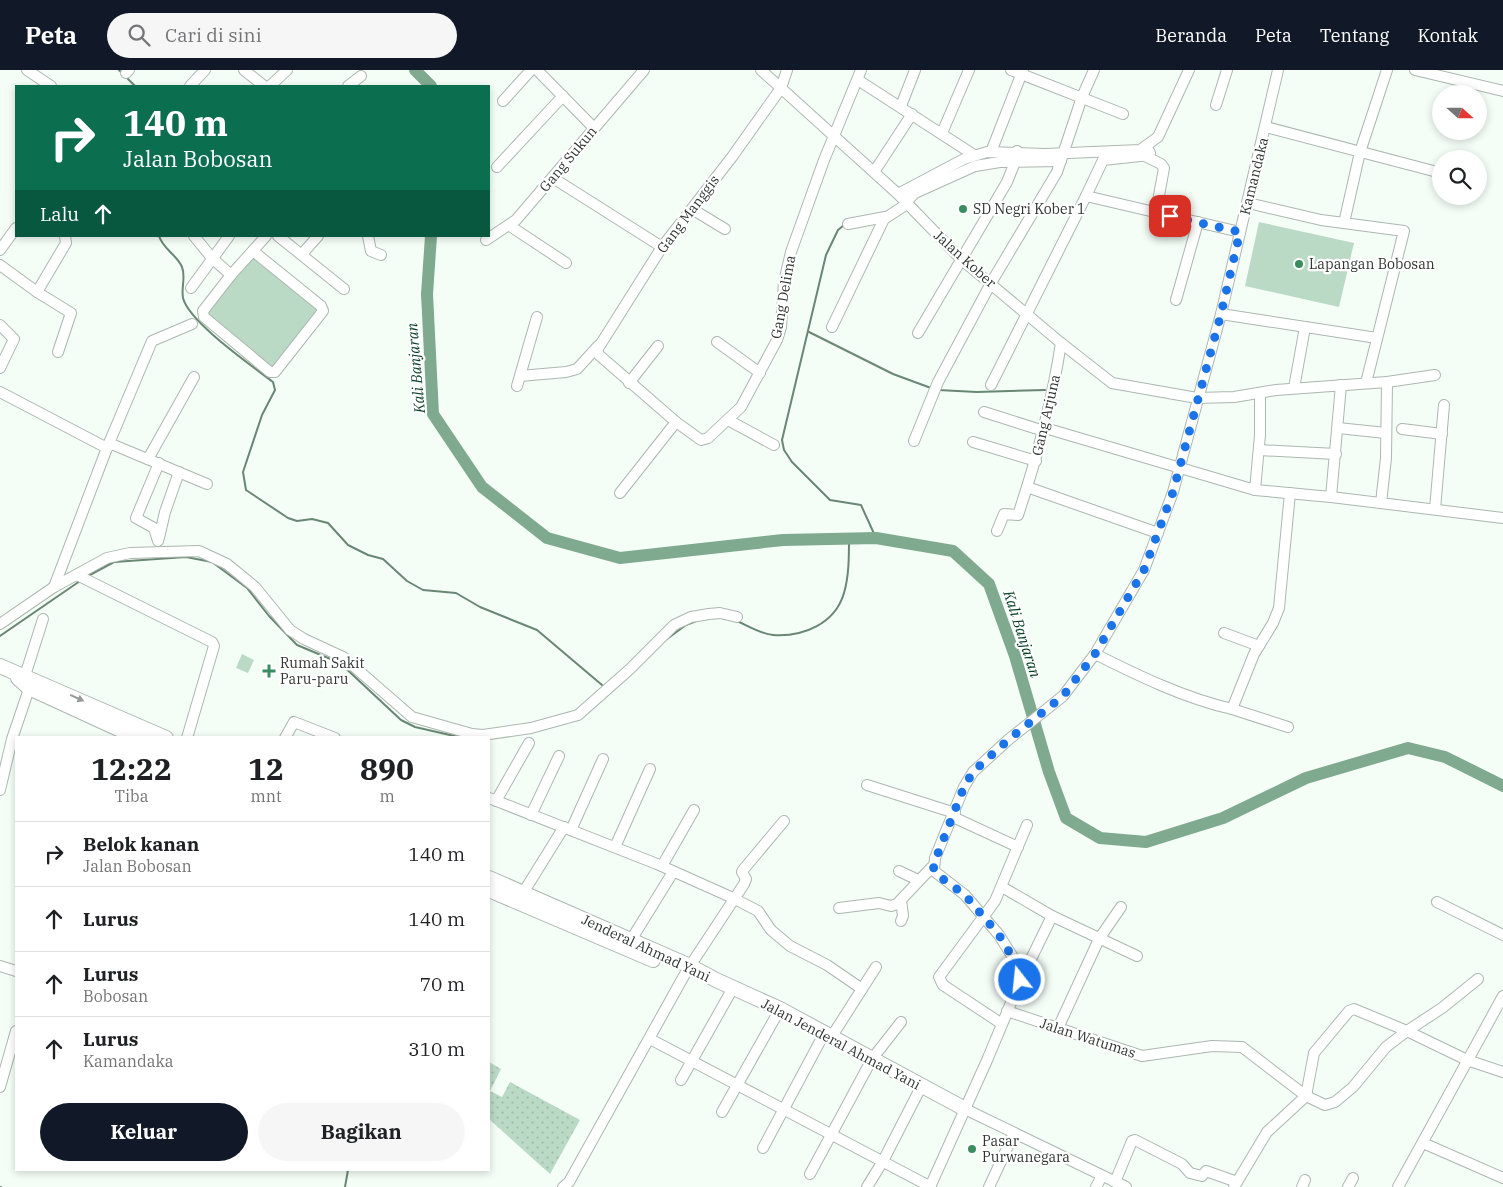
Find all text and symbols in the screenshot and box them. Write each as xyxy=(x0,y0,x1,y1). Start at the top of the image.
search box xyxy=(107,13,457,58)
text: Peta xyxy=(25,19,77,51)
icon: search xyxy=(125,21,153,49)
text: Cari di sini xyxy=(165,23,262,47)
text: Beranda xyxy=(1155,24,1227,47)
text: Peta xyxy=(1255,24,1292,47)
text: Tentang xyxy=(1320,24,1389,47)
text: Kontak xyxy=(1417,24,1478,47)
north arrow xyxy=(1432,85,1488,140)
map controls xyxy=(1432,85,1487,205)
text: 140 m xyxy=(123,100,228,146)
icon: right xyxy=(40,105,105,170)
street label: Gang Sukun xyxy=(535,122,601,196)
street label: Kamandaka xyxy=(1236,135,1272,217)
text: Jalan Bobosan xyxy=(123,144,272,173)
button: search xyxy=(1432,150,1487,205)
street label: Gang Manggis xyxy=(653,171,723,257)
pin xyxy=(1149,195,1191,237)
icon: ahead xyxy=(89,200,117,228)
place label: SD Negri Kober 1 xyxy=(973,200,1085,218)
text: Lalu xyxy=(40,202,79,226)
icon: arrive xyxy=(1156,202,1184,230)
marker: SD Negri Kober 1 xyxy=(957,203,969,215)
street label: Jalan Kober xyxy=(930,226,1000,292)
street label: Gang Delima xyxy=(767,253,799,340)
place label: Lapangan Bobosan xyxy=(1309,255,1435,273)
marker: Lapangan Bobosan xyxy=(1293,258,1305,270)
water label: Kali Banjaran xyxy=(402,322,429,415)
street label: Gang Arjuna xyxy=(1028,372,1064,457)
water label: Kali Banjaran xyxy=(999,587,1046,680)
place label: Rumah Sakit Paru-paru xyxy=(280,654,364,688)
marker: Rumah Sakit Paru-paru xyxy=(262,664,276,678)
one-way arrow xyxy=(70,694,84,702)
text: 12:22 xyxy=(91,749,172,788)
text: 12 xyxy=(248,749,284,788)
text: 890 xyxy=(360,749,414,788)
text: Tiba xyxy=(115,786,148,806)
text: mnt xyxy=(250,786,282,806)
text: m xyxy=(379,786,395,806)
text: Belok kanan xyxy=(83,832,199,856)
icon: right xyxy=(40,840,68,868)
text: 140 m xyxy=(408,842,465,866)
text: Jalan Bobosan xyxy=(83,856,192,876)
icon: ahead xyxy=(40,905,68,933)
text: Lurus xyxy=(83,907,138,931)
text: 140 m xyxy=(408,907,465,931)
street label: Jenderal Ahmad Yani xyxy=(579,910,713,986)
position arrow xyxy=(993,953,1045,1005)
text: Lurus xyxy=(83,962,138,986)
icon: ahead xyxy=(40,970,68,998)
text: 70 m xyxy=(420,972,465,996)
text: Bobosan xyxy=(83,986,148,1006)
street label: Jalan Jenderal Ahmad Yani xyxy=(758,994,924,1094)
street label: Jalan Watumas xyxy=(1038,1014,1138,1062)
text: Lurus xyxy=(83,1027,138,1051)
icon: ahead xyxy=(40,1035,68,1063)
text: 310 m xyxy=(408,1037,465,1061)
text: Kamandaka xyxy=(83,1051,174,1071)
button: Keluar xyxy=(40,1103,248,1161)
button: Bagikan xyxy=(258,1103,465,1161)
place label: Pasar Purwanegara xyxy=(982,1132,1070,1166)
marker: Pasar Purwanegara xyxy=(966,1143,978,1155)

